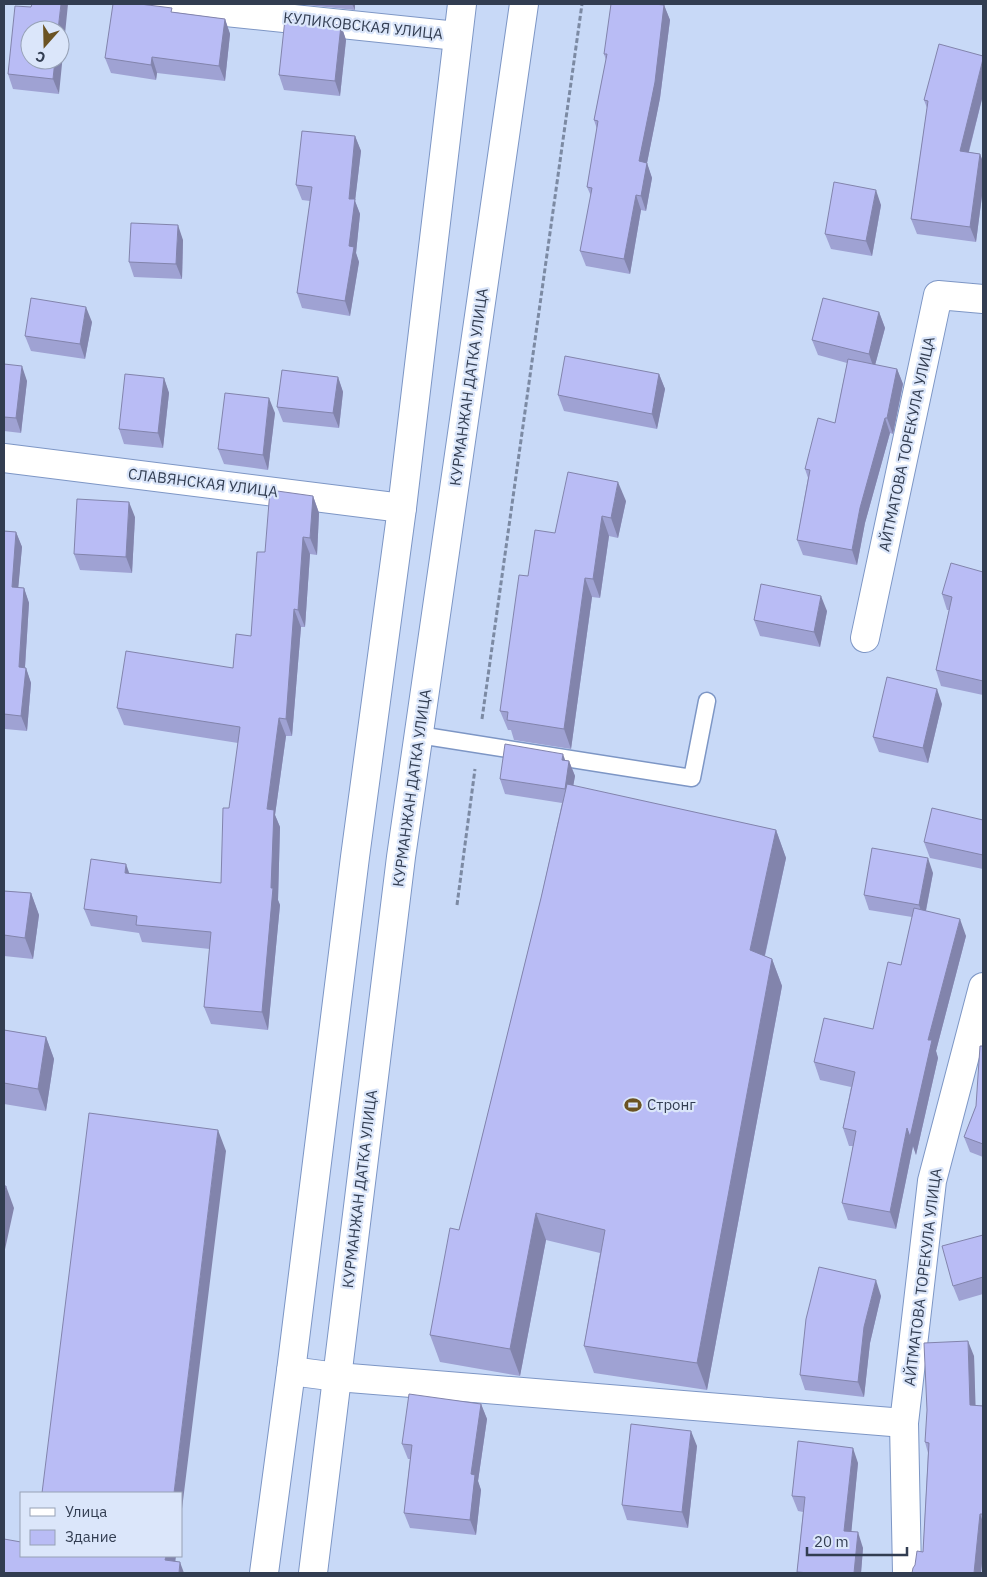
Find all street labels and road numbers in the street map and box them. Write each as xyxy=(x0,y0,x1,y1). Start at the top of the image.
street label: КУЛИКОВСКАЯ УЛИЦА xyxy=(282,8,444,43)
street label: КУРМАНЖАН ДАТКА УЛИЦА xyxy=(445,286,492,487)
street label: АЙТМАТОВА ТОРЕКУЛА УЛИЦА xyxy=(874,334,939,553)
street label: СЛАВЯНСКАЯ УЛИЦА xyxy=(127,464,279,501)
street label: КУРМАНЖАН ДАТКА УЛИЦА xyxy=(388,687,435,888)
street label: КУРМАНЖАН ДАТКА УЛИЦА xyxy=(338,1088,381,1289)
street label: АЙТМАТОВА ТОРЕКУЛА УЛИЦА xyxy=(900,1167,945,1387)

